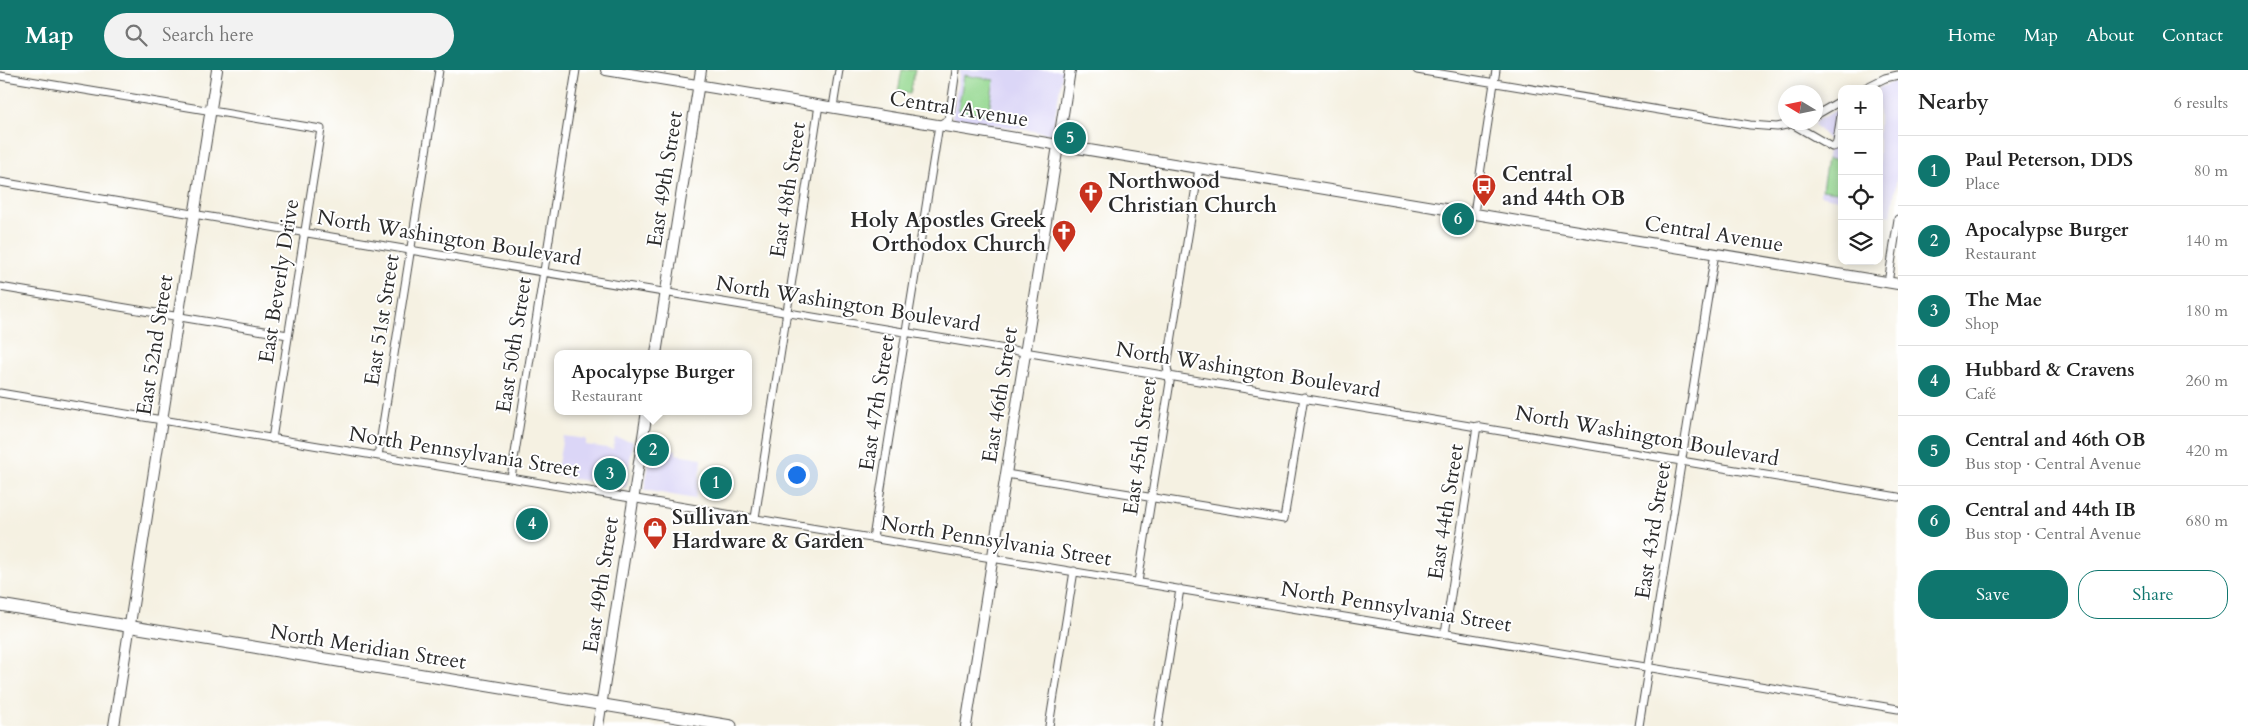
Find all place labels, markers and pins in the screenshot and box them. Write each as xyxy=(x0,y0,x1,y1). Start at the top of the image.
pin: 5 xyxy=(1054,119,1086,157)
place label: Central and 44th OB xyxy=(1502,160,1625,213)
place label: Northwood Christian Church xyxy=(1108,167,1277,220)
bus stop icon: Central and 44th OB xyxy=(1471,173,1497,207)
church icon: Northwood Christian Church xyxy=(1078,180,1104,214)
pin: 6 xyxy=(1442,200,1474,238)
place label: Holy Apostles Greek Orthodox Church xyxy=(850,206,1046,259)
church icon: Holy Apostles Greek Orthodox Church xyxy=(1051,219,1077,253)
pin: 2 xyxy=(637,431,669,469)
pin: 3 xyxy=(594,455,626,493)
pin: 1 xyxy=(700,464,732,502)
place label: Sullivan Hardware & Garden xyxy=(672,503,865,556)
pin: 4 xyxy=(516,505,548,543)
shop icon: Sullivan Hardware & Garden xyxy=(642,516,668,550)

